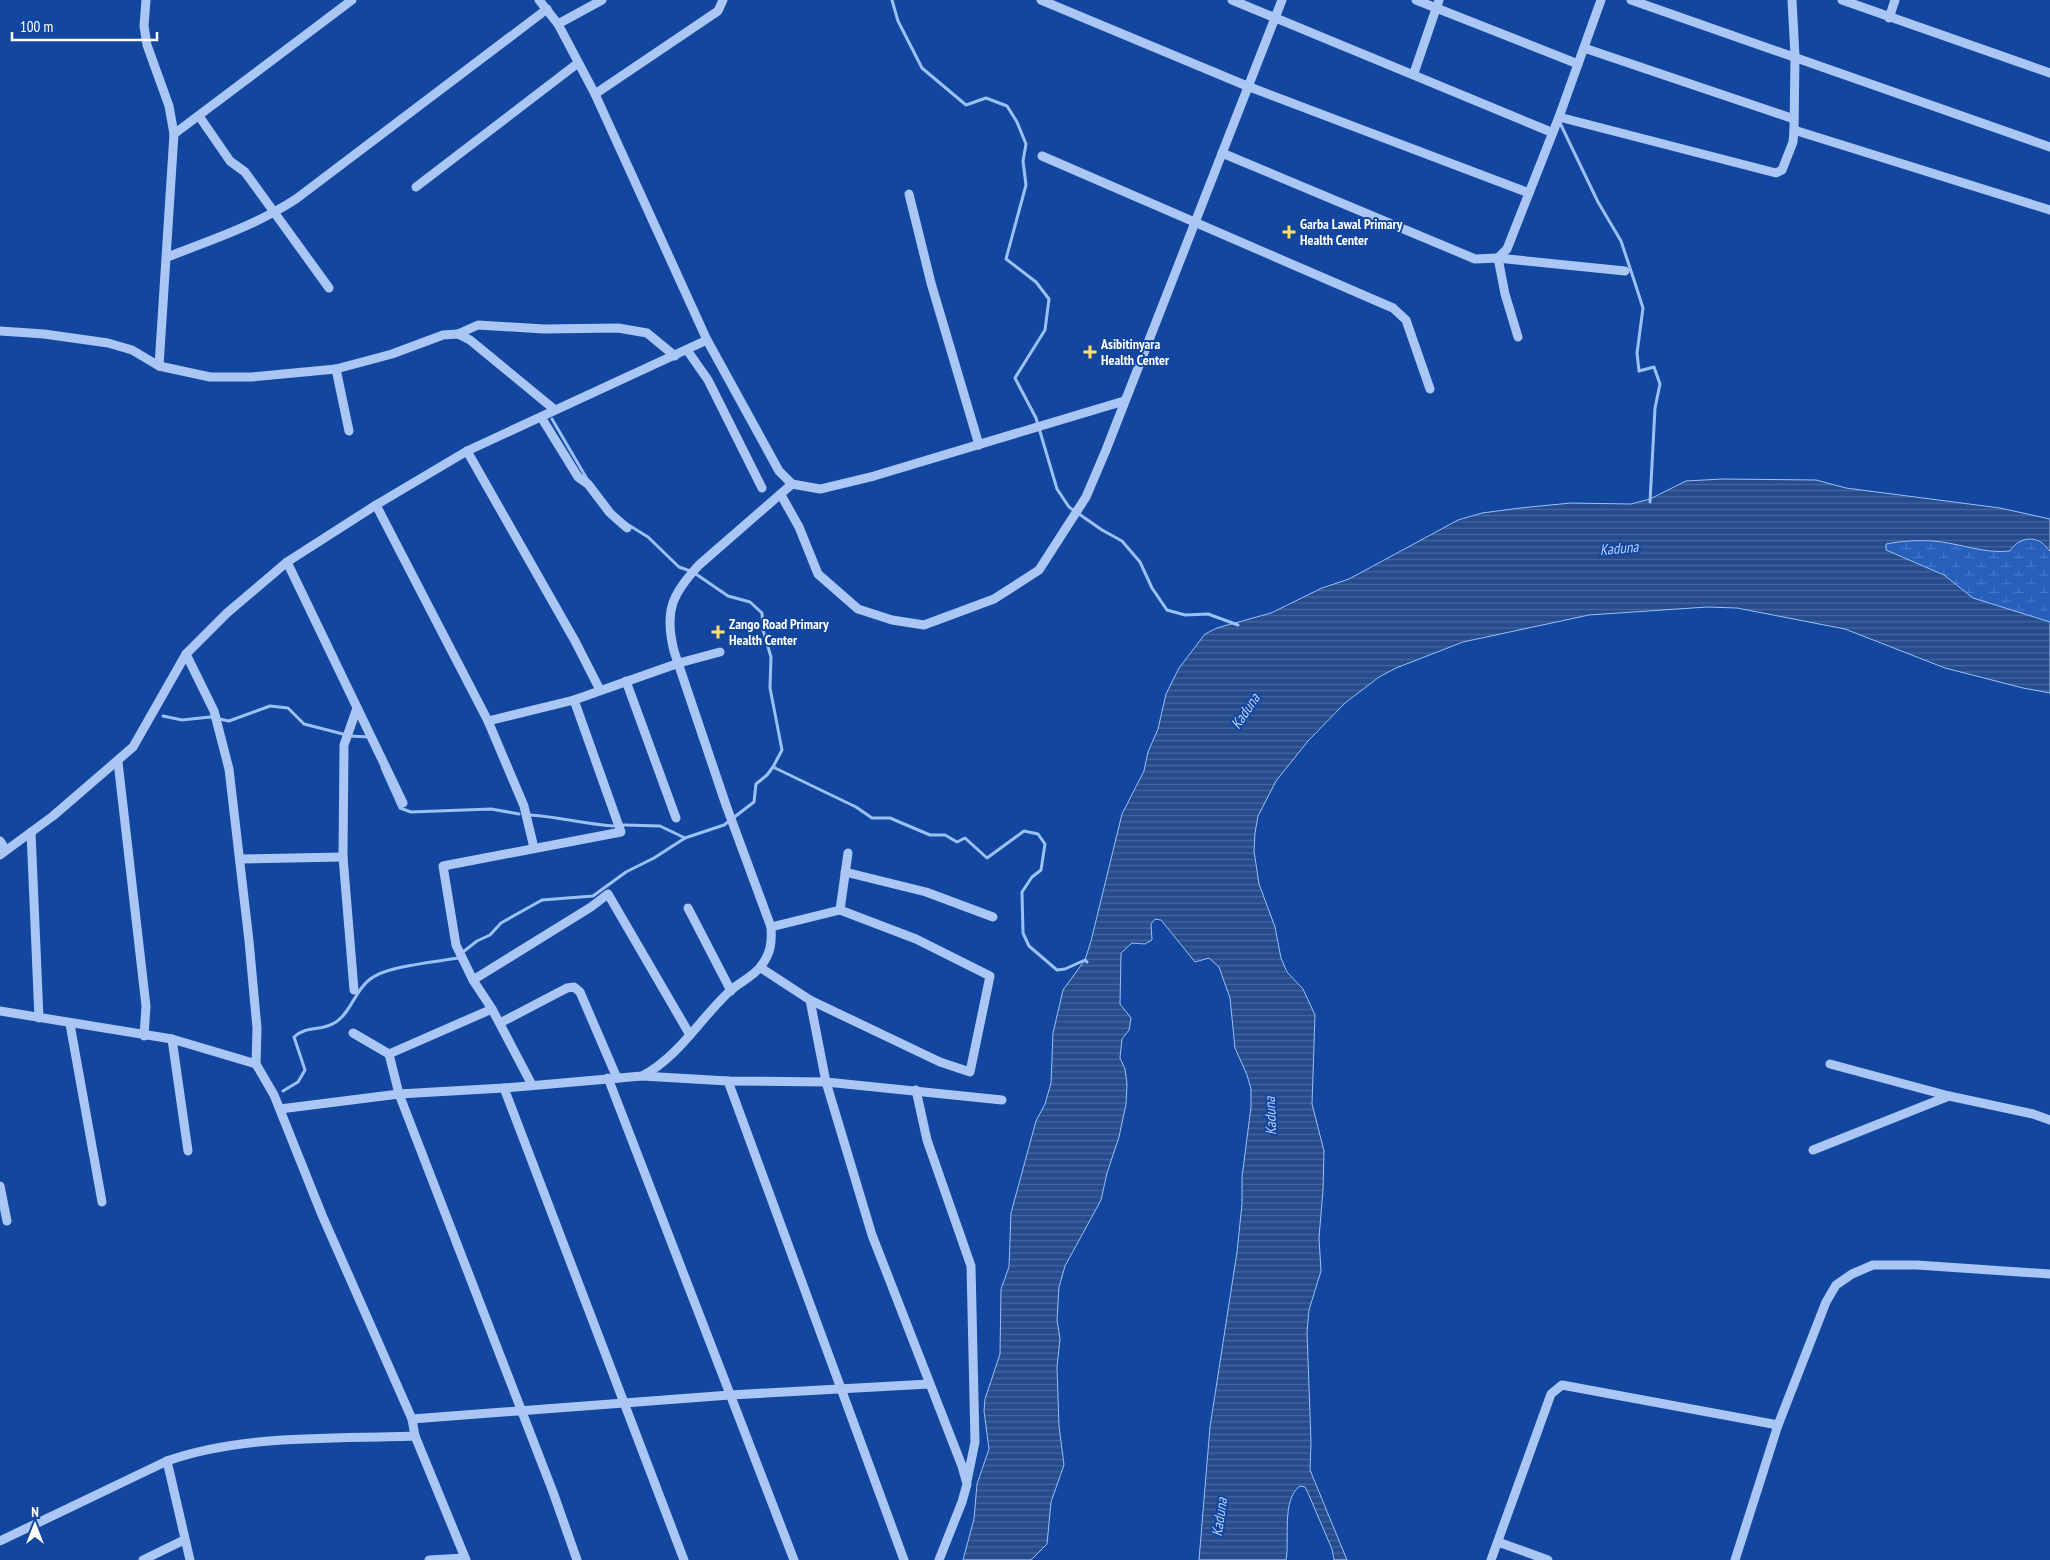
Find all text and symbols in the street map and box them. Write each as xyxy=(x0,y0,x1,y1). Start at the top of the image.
scale bar xyxy=(12,10,158,42)
text: 100 m xyxy=(20,17,53,36)
place label: Garba Lawal Primary Health Center xyxy=(1300,215,1403,249)
marker: Garba Lawal Primary Health Center xyxy=(1282,225,1296,239)
place label: Asibitinyara Health Center xyxy=(1100,335,1170,369)
marker: Asibitinyara Health Center xyxy=(1083,345,1097,359)
water label: Kaduna xyxy=(1599,537,1640,559)
place label: Zango Road Primary Health Center xyxy=(729,615,829,649)
marker: Zango Road Primary Health Center xyxy=(711,625,725,639)
water label: Kaduna xyxy=(1226,689,1264,732)
water label: Kaduna xyxy=(1260,1095,1280,1136)
water label: Kaduna xyxy=(1207,1496,1231,1537)
north arrow xyxy=(10,1500,60,1550)
text: N xyxy=(31,1503,39,1521)

